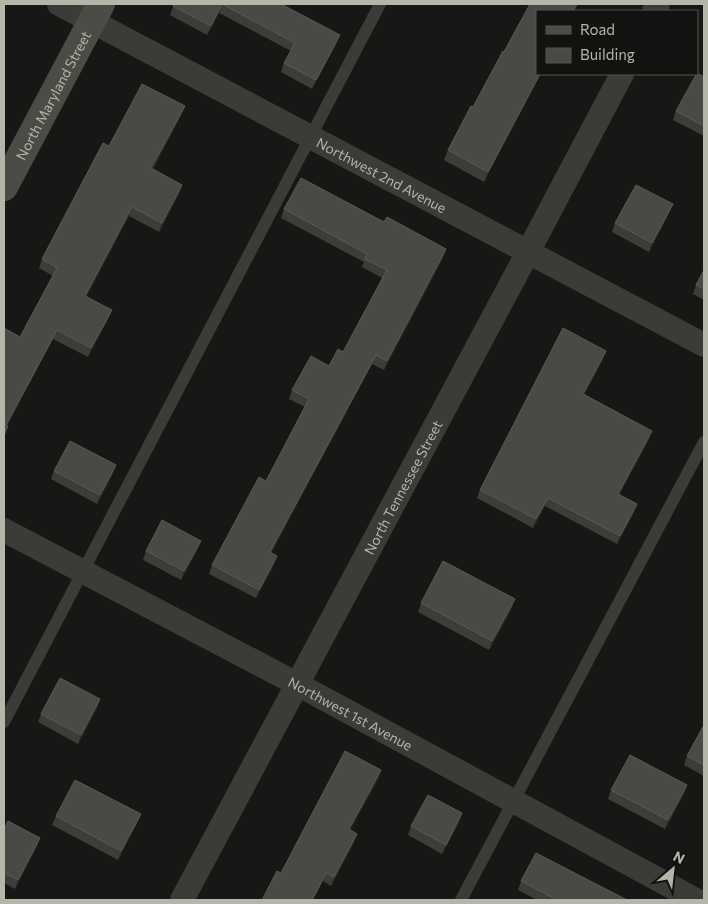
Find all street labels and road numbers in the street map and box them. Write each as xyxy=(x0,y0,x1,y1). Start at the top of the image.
street label: North Maryland Street xyxy=(12,27,94,163)
street label: Northwest 2nd Avenue xyxy=(314,133,450,216)
street label: North Tennessee Street xyxy=(360,417,445,557)
street label: Northwest 1st Avenue xyxy=(286,673,416,754)

